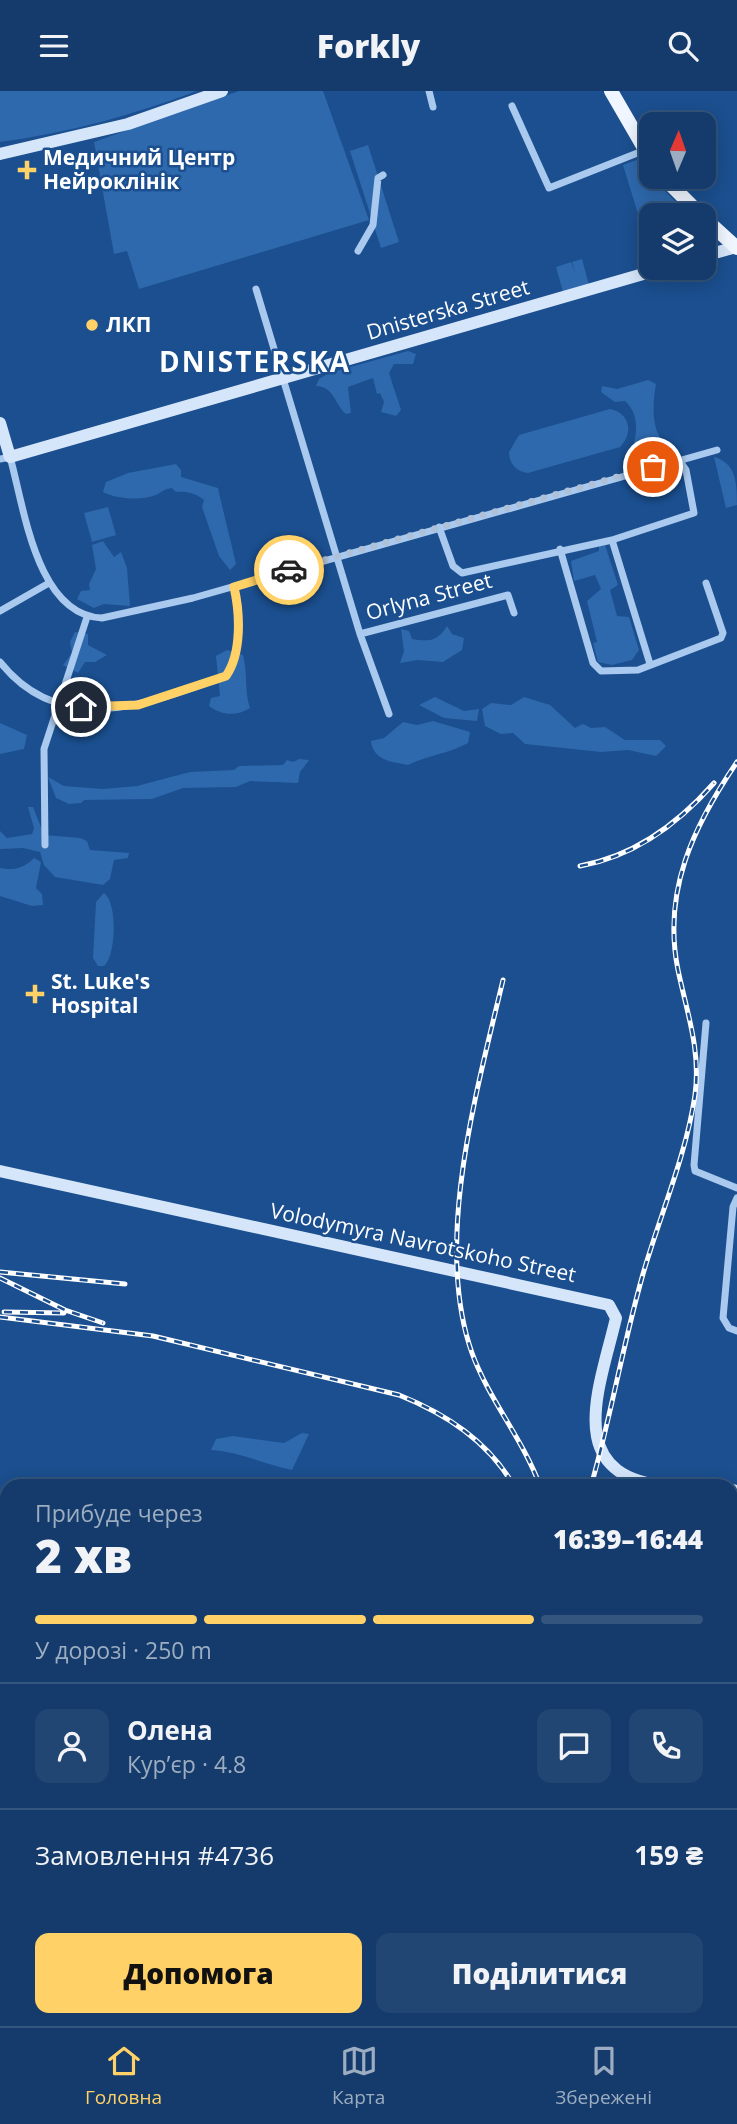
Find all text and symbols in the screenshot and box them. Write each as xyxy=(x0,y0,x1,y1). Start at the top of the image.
text: Forkly xyxy=(317,24,420,67)
icon: menu xyxy=(35,27,73,65)
icon: search xyxy=(664,27,702,65)
north arrow xyxy=(639,112,716,189)
map controls xyxy=(639,112,716,280)
place label: Медичний Центр Нейроклінік xyxy=(43,143,235,195)
marker: Медичний Центр Нейроклінік xyxy=(17,160,37,180)
button: layers xyxy=(639,203,716,280)
street label: Dnisterska Street xyxy=(363,272,532,346)
place label: ЛКП xyxy=(106,310,151,338)
marker: ЛКП xyxy=(84,317,100,333)
district label: DNISTERSKA xyxy=(159,342,351,380)
pin xyxy=(623,437,683,497)
icon: bag xyxy=(634,448,672,486)
courier xyxy=(254,535,324,605)
icon: car xyxy=(270,551,308,589)
street label: Orlyna Street xyxy=(363,566,495,626)
pin xyxy=(51,677,111,737)
icon: home xyxy=(62,688,100,726)
place label: St. Luke's Hospital xyxy=(51,967,150,1019)
marker: St. Luke's Hospital xyxy=(25,984,45,1004)
street label: Volodymyra Navrotskoho Street xyxy=(268,1196,579,1288)
text: Прибуде через xyxy=(35,1497,203,1529)
text: 16:39–16:44 xyxy=(553,1521,703,1557)
text: 2 хв xyxy=(35,1524,132,1586)
text: У дорозі · 250 m xyxy=(35,1634,212,1666)
button: person xyxy=(35,1709,109,1783)
button: chat xyxy=(537,1709,611,1783)
button: phone xyxy=(629,1709,703,1783)
text: Олена xyxy=(127,1712,213,1748)
text: Кур’єр · 4.8 xyxy=(127,1748,246,1780)
text: Замовлення #4736 xyxy=(35,1837,274,1873)
text: 159 ₴ xyxy=(634,1837,703,1873)
button: Допомога xyxy=(35,1933,362,2013)
button: Поділитися xyxy=(376,1933,703,2013)
tab: Головна xyxy=(85,2042,162,2110)
tab: Карта xyxy=(332,2042,385,2110)
tab: Збережені xyxy=(555,2042,652,2110)

